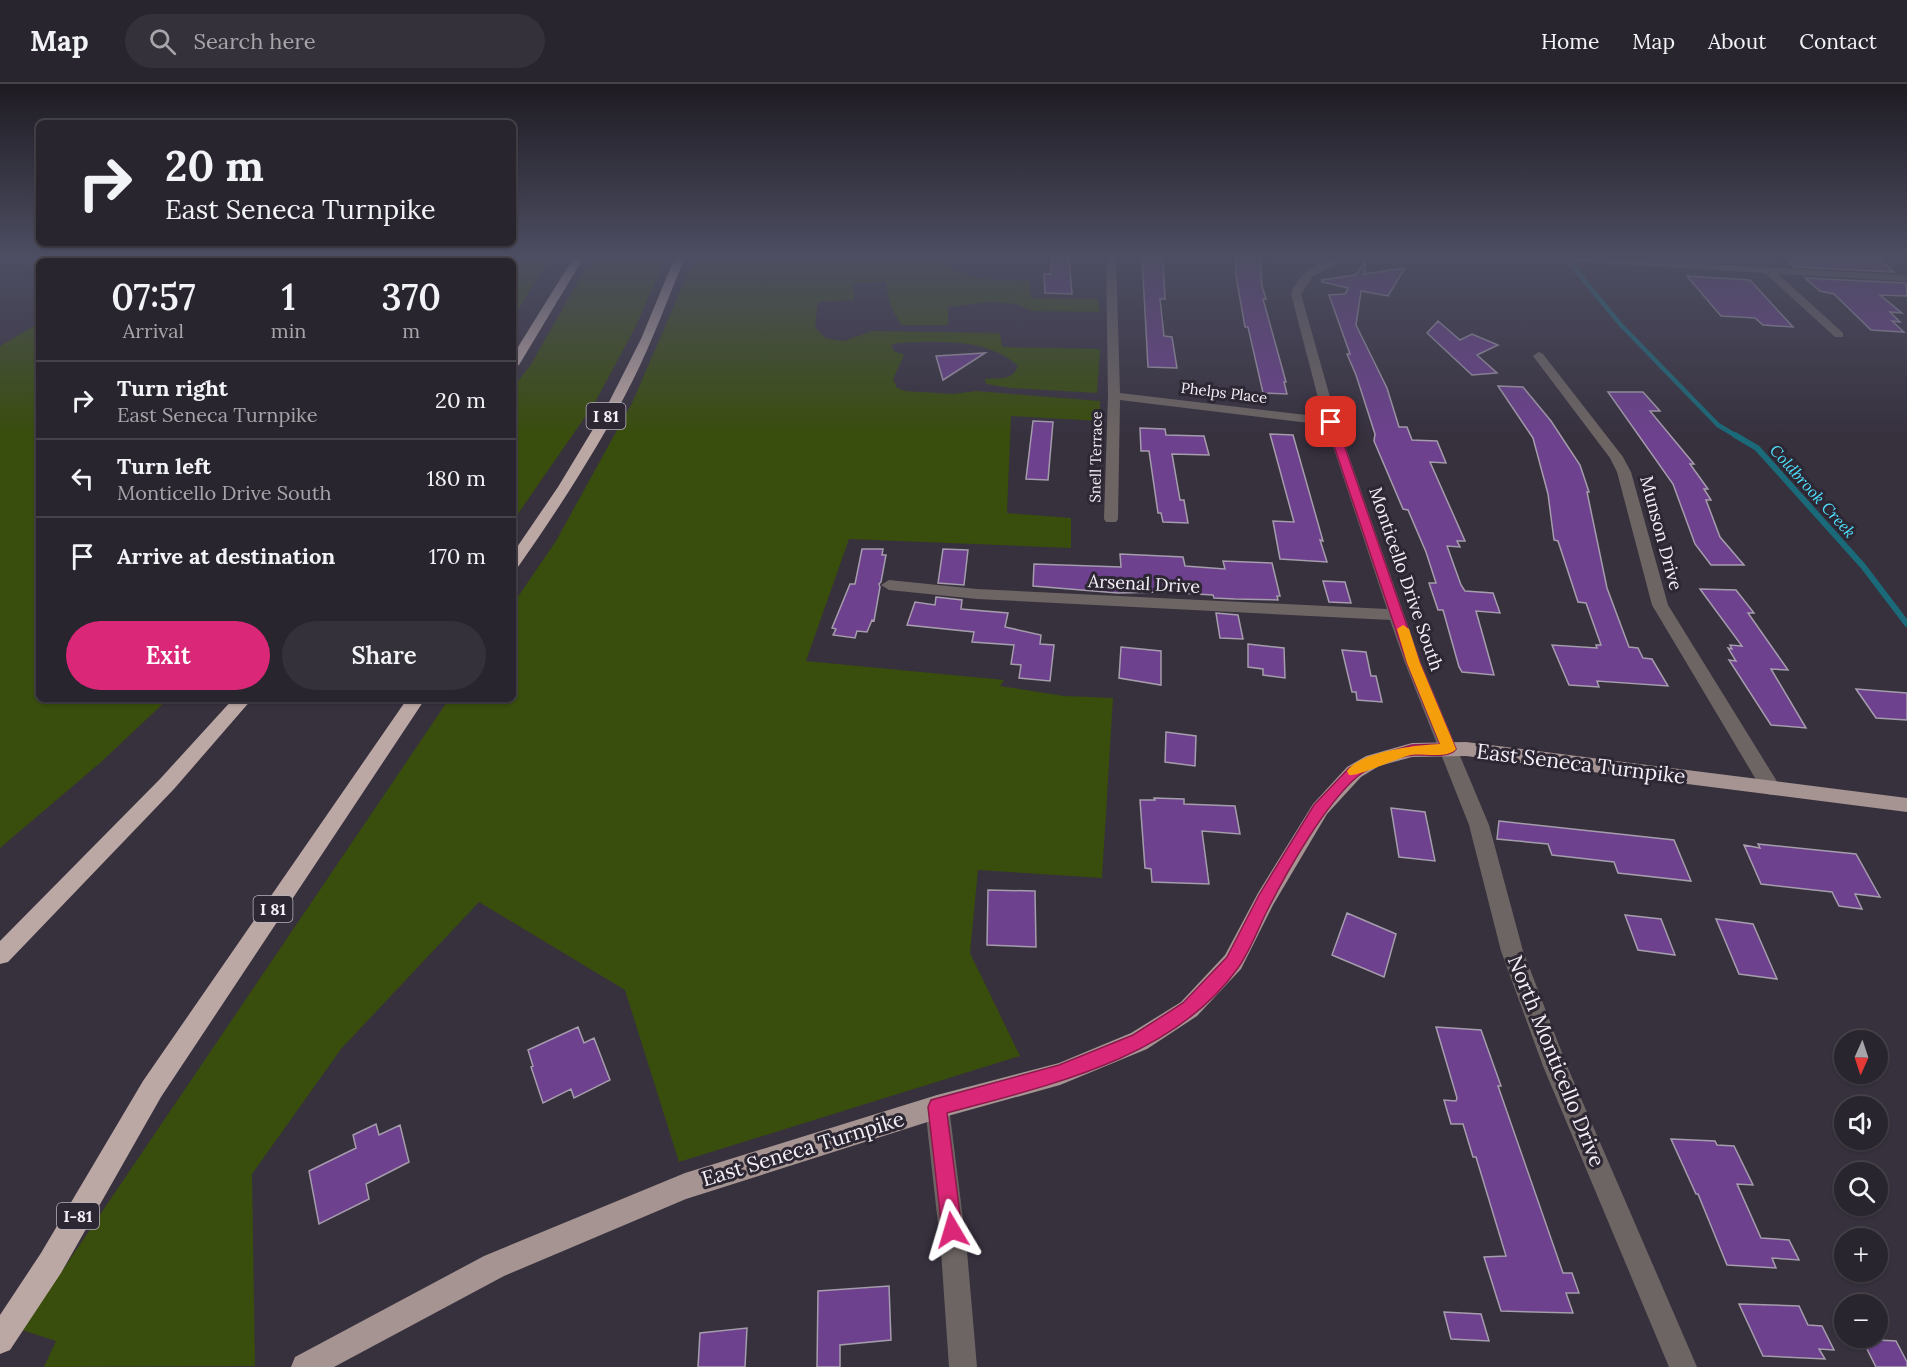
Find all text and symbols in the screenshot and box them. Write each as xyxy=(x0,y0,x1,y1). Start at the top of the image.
search box xyxy=(125,14,545,68)
text: Map xyxy=(30,23,89,59)
icon: search xyxy=(146,25,179,58)
text: Search here xyxy=(194,27,316,55)
text: Home xyxy=(1541,28,1599,55)
text: Map xyxy=(1632,28,1675,55)
text: About xyxy=(1708,28,1766,55)
text: Contact xyxy=(1799,28,1877,55)
text: 20 m xyxy=(165,139,264,193)
icon: right xyxy=(66,144,144,222)
text: East Seneca Turnpike xyxy=(165,192,436,226)
text: 07:57 xyxy=(111,274,196,320)
text: 1 xyxy=(282,274,296,320)
text: 370 xyxy=(382,274,441,320)
text: Arrival xyxy=(123,318,184,343)
text: min xyxy=(271,318,306,343)
text: m xyxy=(402,318,420,343)
text: Turn right xyxy=(117,374,228,402)
street label: Phelps Place xyxy=(1180,378,1268,407)
icon: right xyxy=(66,384,99,417)
text: 20 m xyxy=(435,386,486,414)
pin xyxy=(1305,396,1356,447)
text: East Seneca Turnpike xyxy=(117,402,318,427)
road number: I 81 xyxy=(586,403,626,429)
icon: arrive xyxy=(1314,405,1347,438)
street label: Snell Terrace xyxy=(1085,411,1106,503)
water label: Coldbrook Creek xyxy=(1766,440,1860,542)
text: Turn left xyxy=(117,452,211,480)
icon: left xyxy=(66,462,99,495)
text: 180 m xyxy=(427,464,486,492)
street label: Munson Drive xyxy=(1635,473,1688,593)
text: Monticello Drive South xyxy=(117,480,331,505)
street label: Monticello Drive South xyxy=(1364,484,1449,674)
icon: arrive xyxy=(66,540,99,573)
text: Arrive at destination xyxy=(117,542,335,570)
text: 170 m xyxy=(429,542,486,570)
street label: Arsenal Drive xyxy=(1086,569,1201,598)
button: Exit xyxy=(66,621,270,690)
button: Share xyxy=(282,621,486,690)
street label: East Seneca Turnpike xyxy=(1475,737,1687,790)
road number: I 81 xyxy=(254,896,292,922)
street label: North Monticello Drive xyxy=(1502,951,1611,1171)
north arrow xyxy=(1834,1030,1888,1084)
map controls xyxy=(1834,1030,1888,1348)
button: sound xyxy=(1834,1096,1888,1150)
street label: East Seneca Turnpike xyxy=(698,1105,907,1192)
button: search xyxy=(1834,1162,1888,1216)
position arrow xyxy=(920,1198,984,1262)
road number: I-81 xyxy=(57,1203,99,1229)
button: + xyxy=(1834,1228,1888,1282)
button: − xyxy=(1834,1294,1888,1348)

